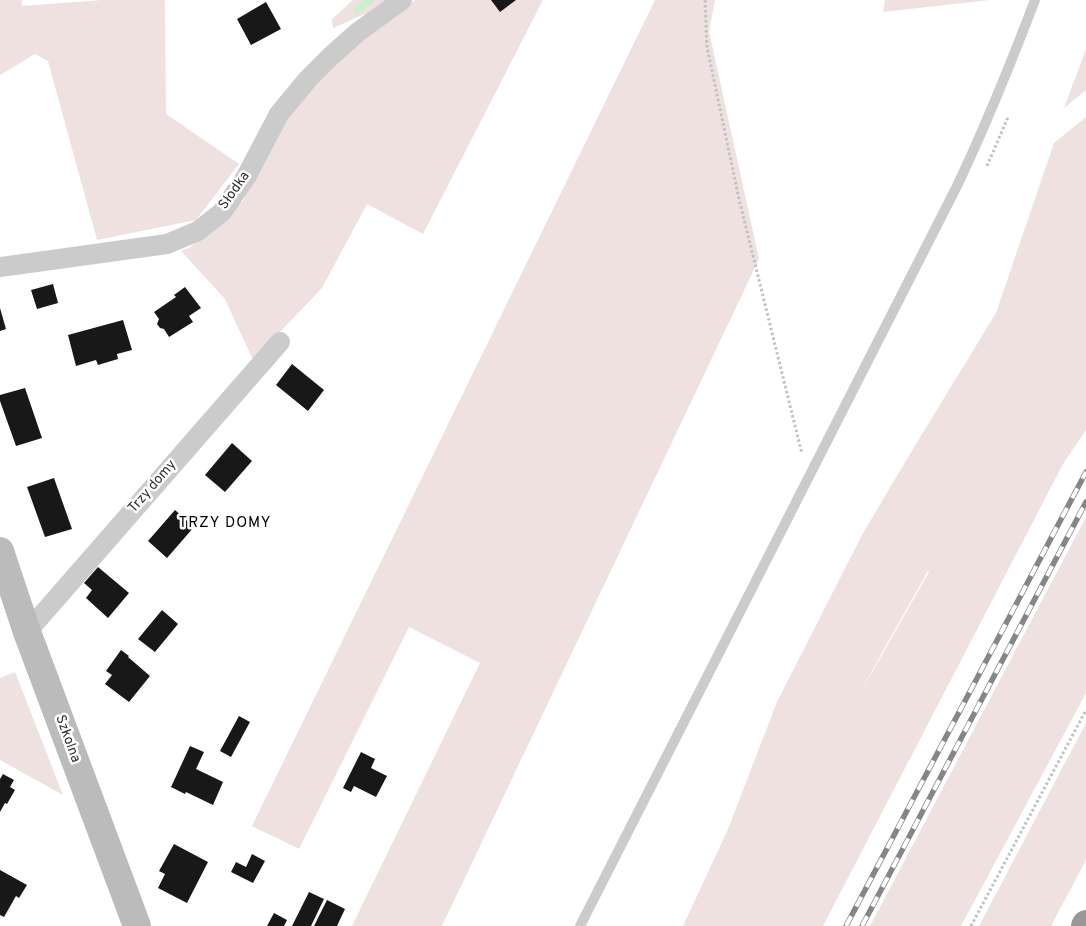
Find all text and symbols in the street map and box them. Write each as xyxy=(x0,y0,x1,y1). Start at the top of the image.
street label: Słodka xyxy=(216,169,254,213)
street label: Trzy domy xyxy=(125,457,181,517)
district label: TRZY DOMY xyxy=(177,515,273,533)
street label: Szkolna xyxy=(51,713,83,765)

